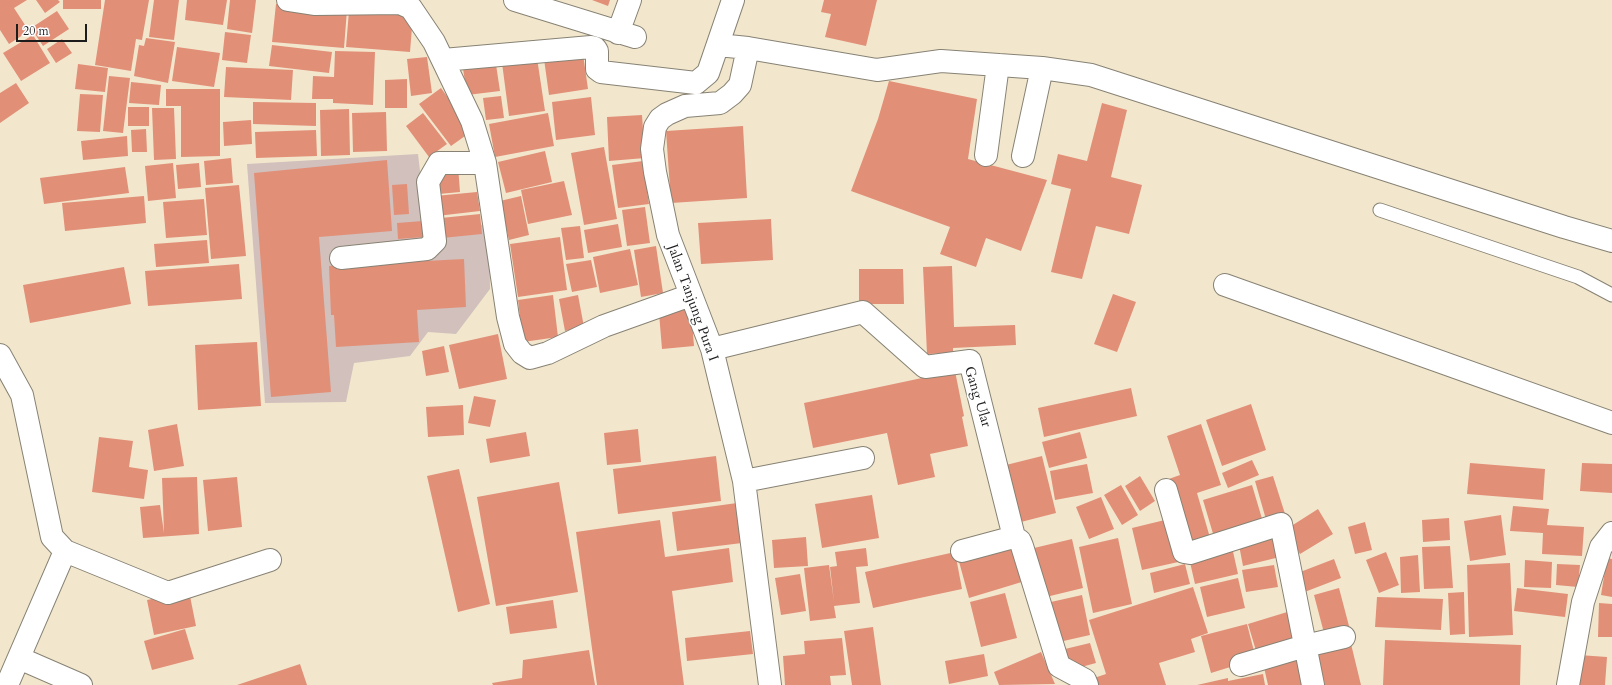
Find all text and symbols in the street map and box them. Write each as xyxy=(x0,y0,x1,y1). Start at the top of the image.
scale bar xyxy=(18,16,89,42)
text: 20 m xyxy=(23,23,49,39)
street label: Jalan Tanjung Pura I xyxy=(663,242,721,364)
street label: Gang Ular xyxy=(960,364,994,430)

